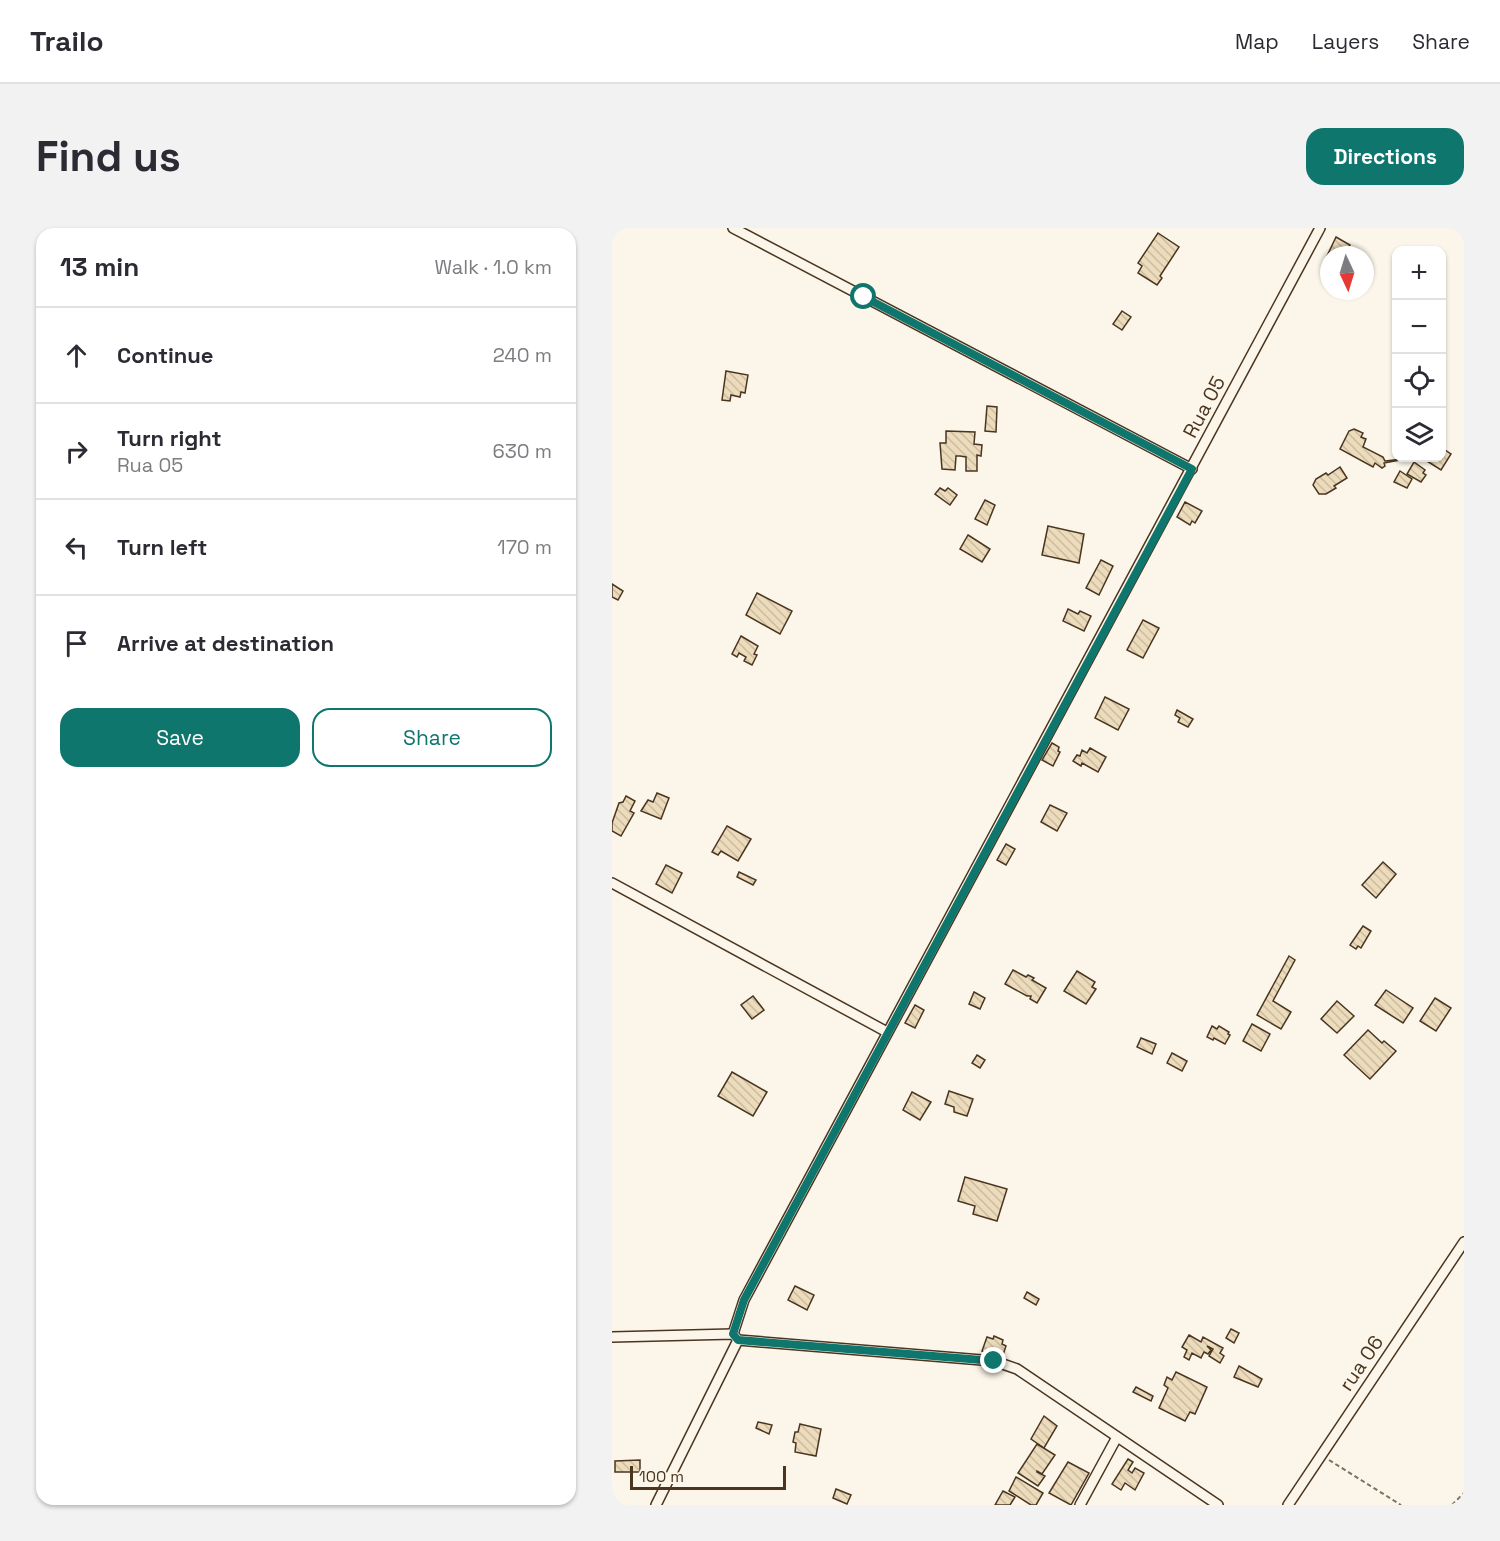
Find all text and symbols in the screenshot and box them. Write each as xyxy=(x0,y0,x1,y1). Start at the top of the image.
text: Trailo xyxy=(30,23,104,59)
text: Map xyxy=(1235,28,1279,55)
text: Layers xyxy=(1312,28,1379,55)
text: Share xyxy=(1412,28,1470,55)
button: Directions xyxy=(1306,128,1464,185)
text: Find us xyxy=(36,130,181,183)
north arrow xyxy=(1320,246,1374,300)
map controls xyxy=(1392,246,1446,462)
button: + xyxy=(1392,246,1446,300)
text: 13 min xyxy=(60,250,139,284)
text: Walk · 1.0 km xyxy=(434,254,552,280)
route start xyxy=(850,283,876,309)
button: − xyxy=(1392,300,1446,354)
icon: ahead xyxy=(60,339,93,372)
text: Continue xyxy=(117,341,213,369)
text: 240 m xyxy=(493,342,552,368)
button: locate xyxy=(1392,354,1446,408)
street label: Rua 05 xyxy=(1177,372,1231,442)
button: layers xyxy=(1392,408,1446,462)
text: Turn right xyxy=(117,424,222,452)
icon: right xyxy=(60,435,93,468)
text: 630 m xyxy=(493,438,552,464)
text: Rua 05 xyxy=(117,452,183,478)
icon: left xyxy=(60,531,93,564)
text: Turn left xyxy=(117,533,207,561)
text: 170 m xyxy=(497,534,552,560)
icon: arrive xyxy=(60,627,93,660)
text: Arrive at destination xyxy=(117,629,334,657)
button: Save xyxy=(60,708,300,767)
button: Share xyxy=(312,708,552,767)
street label: rua 06 xyxy=(1333,1330,1389,1396)
route end xyxy=(980,1347,1006,1373)
scale bar xyxy=(630,1463,786,1490)
text: 100 m xyxy=(639,1466,684,1487)

